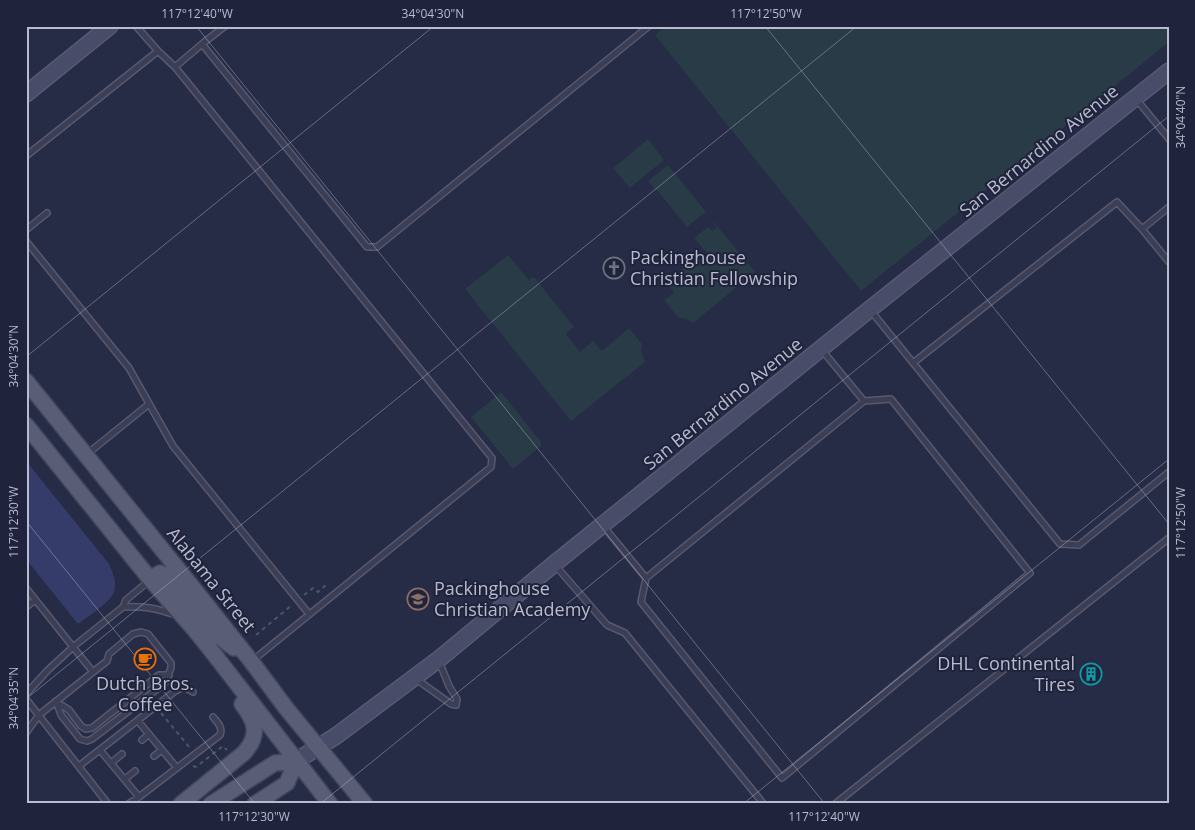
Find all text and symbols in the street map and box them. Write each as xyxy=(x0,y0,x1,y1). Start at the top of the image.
text: 117°12'40"W xyxy=(161,5,233,22)
text: 34°04'30"N xyxy=(402,5,464,22)
text: 117°12'50"W xyxy=(730,5,802,22)
street label: San Bernardino Avenue xyxy=(954,79,1123,222)
text: 34°04'40"N xyxy=(1172,86,1189,148)
place label: Packinghouse Christian Fellowship xyxy=(630,245,798,290)
church icon: Packinghouse Christian Fellowship xyxy=(602,256,626,280)
text: 34°04'30"N xyxy=(5,325,22,387)
street label: San Bernardino Avenue xyxy=(638,332,807,475)
text: 117°12'30"W xyxy=(5,486,22,558)
text: 117°12'50"W xyxy=(1172,487,1189,559)
street label: Alabama Street xyxy=(162,522,262,637)
place label: Packinghouse Christian Academy xyxy=(434,576,591,621)
school or university icon: Packinghouse Christian Academy xyxy=(406,587,430,611)
cafe icon: Dutch Bros. Coffee xyxy=(133,647,157,671)
place label: DHL Continental Tires xyxy=(937,651,1075,696)
building icon: DHL Continental Tires xyxy=(1079,662,1103,686)
text: 34°04'35"N xyxy=(5,667,22,729)
place label: Dutch Bros. Coffee xyxy=(96,671,194,716)
text: 117°12'30"W xyxy=(218,808,290,825)
text: 117°12'40"W xyxy=(788,808,860,825)

